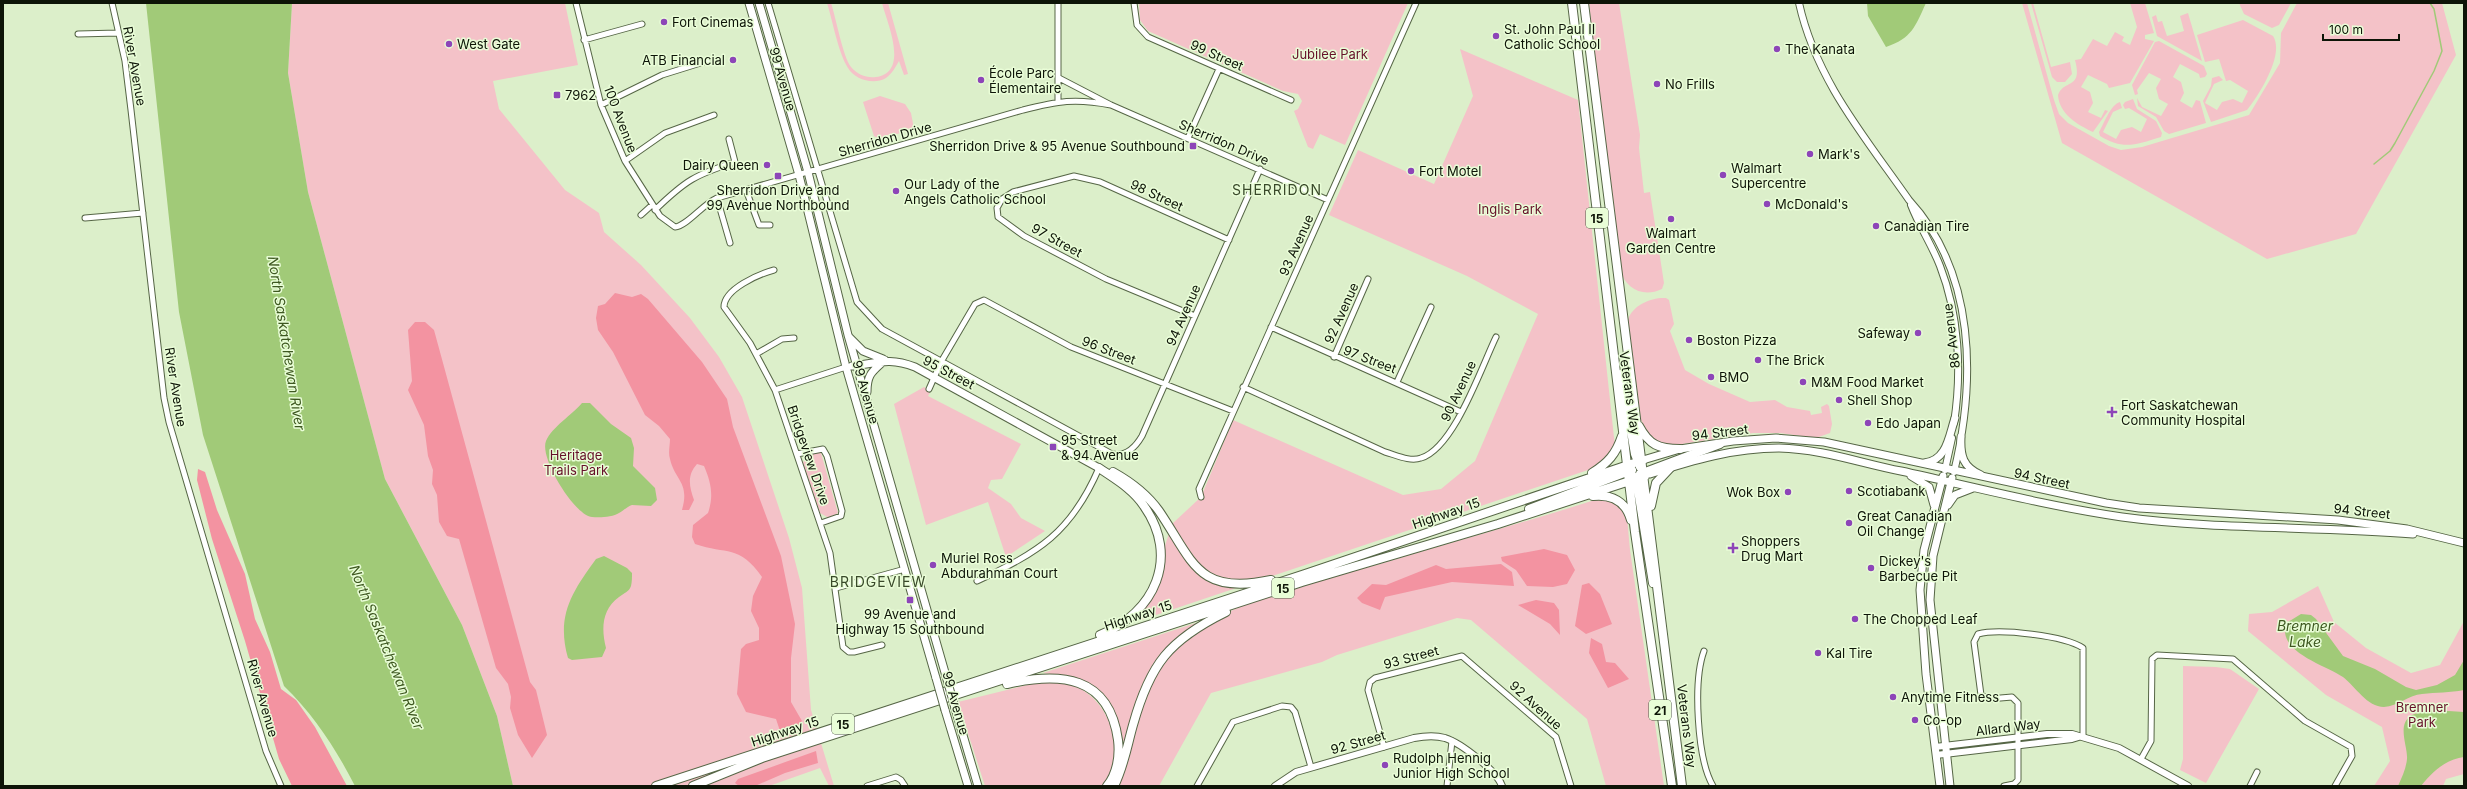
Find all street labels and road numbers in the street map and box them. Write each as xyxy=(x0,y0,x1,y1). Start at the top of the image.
street label: River Avenue xyxy=(120,25,150,107)
street label: 99 Street xyxy=(1188,36,1246,74)
street label: 99 Avenue xyxy=(766,45,800,113)
street label: 100 Avenue xyxy=(601,83,641,155)
street label: Sherridon Drive xyxy=(1177,116,1271,168)
street label: Sherridon Drive xyxy=(837,118,933,160)
street label: 98 Street xyxy=(1128,176,1186,214)
road number: 15 xyxy=(1586,208,1608,228)
street label: 93 Avenue xyxy=(1275,212,1317,278)
street label: 97 Street xyxy=(1029,220,1085,260)
street label: 92 Avenue xyxy=(1320,280,1362,346)
street label: 94 Avenue xyxy=(1162,282,1204,348)
street label: 86 Avenue xyxy=(1939,303,1963,369)
street label: 96 Street xyxy=(1080,332,1138,368)
street label: 97 Street xyxy=(1341,342,1399,376)
street label: River Avenue xyxy=(162,346,190,428)
street label: Veterans Way xyxy=(1616,350,1644,436)
street label: 95 Street xyxy=(920,352,978,392)
street label: 99 Avenue xyxy=(849,358,883,426)
street label: 90 Avenue xyxy=(1437,358,1479,424)
street label: Bridgeview Drive xyxy=(784,403,834,507)
street label: 94 Street xyxy=(1691,421,1749,443)
street label: 94 Street xyxy=(2013,464,2071,492)
street label: Highway 15 xyxy=(1410,494,1482,532)
street label: 94 Street xyxy=(2333,500,2391,522)
road number: 15 xyxy=(1272,578,1294,598)
street label: Highway 15 xyxy=(1102,596,1174,633)
street label: 93 Street xyxy=(1382,642,1440,672)
street label: River Avenue xyxy=(244,657,282,739)
street label: 99 Avenue xyxy=(939,669,973,737)
street label: 92 Avenue xyxy=(1506,677,1566,733)
street label: Veterans Way xyxy=(1674,683,1700,769)
road number: 21 xyxy=(1649,700,1671,720)
street label: Highway 15 xyxy=(749,712,821,749)
road number: 15 xyxy=(832,714,854,734)
street label: Allard Way xyxy=(1975,715,2041,739)
street label: 92 Street xyxy=(1329,727,1387,757)

